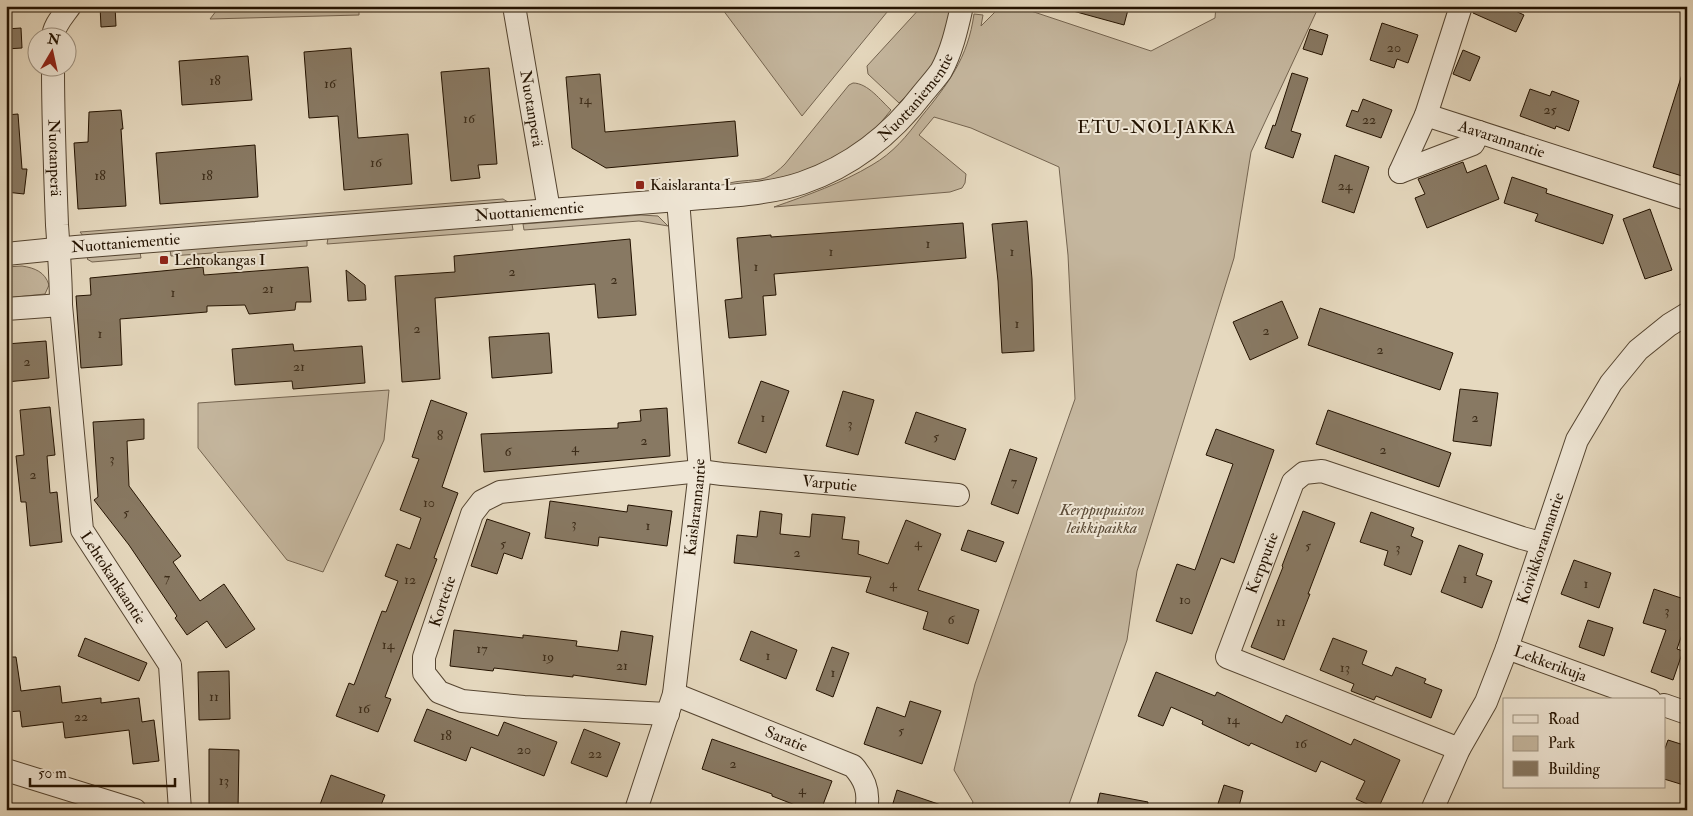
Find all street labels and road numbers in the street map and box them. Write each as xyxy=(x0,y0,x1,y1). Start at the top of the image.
street label: Nuottaniementie xyxy=(874,50,958,146)
street label: Nuotanperä xyxy=(515,69,548,149)
street label: Aavarannantie xyxy=(1455,116,1548,163)
street label: Nuotanperä xyxy=(44,119,66,197)
street label: Nuottaniementie xyxy=(474,197,585,226)
street label: Nuottaniementie xyxy=(70,229,181,257)
street label: Kaislarannantie xyxy=(680,457,710,557)
street label: Varputie xyxy=(801,471,858,496)
street label: Koivikkorannantie xyxy=(1512,490,1569,607)
street label: Lehtokankaantie xyxy=(76,527,151,628)
street label: Kerpputie xyxy=(1242,529,1283,597)
street label: Kortetie xyxy=(425,573,461,630)
street label: Lekkerikuja xyxy=(1511,641,1590,686)
street label: Saratie xyxy=(762,722,811,757)

